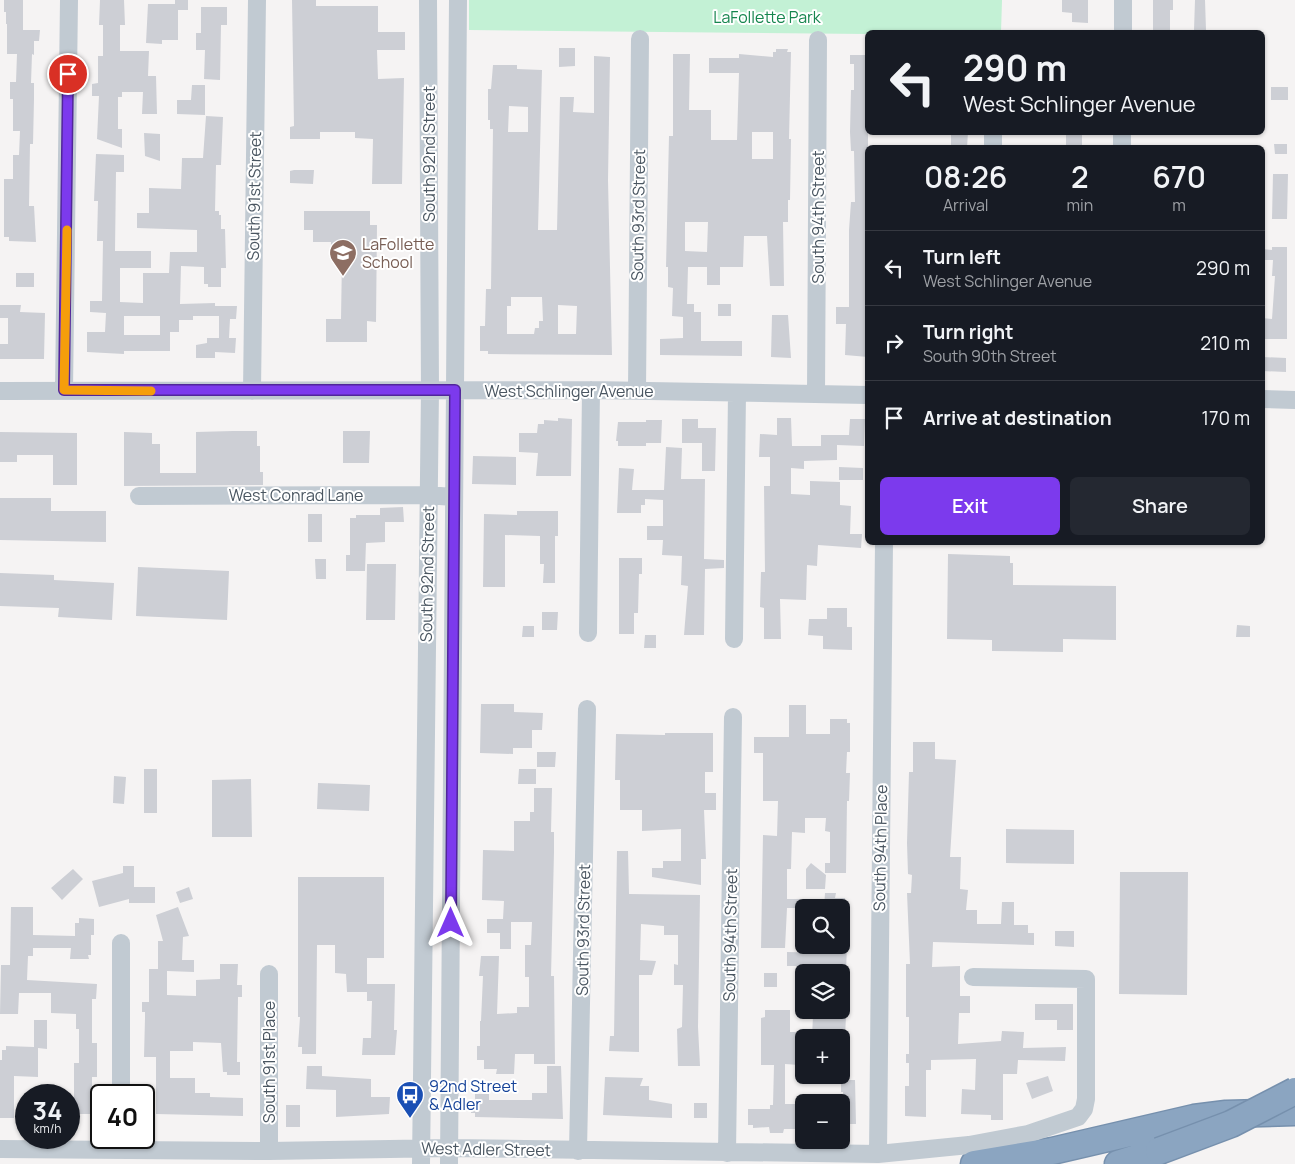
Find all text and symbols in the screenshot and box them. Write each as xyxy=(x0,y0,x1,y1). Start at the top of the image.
park label: LaFollette Park xyxy=(713,6,822,28)
text: 290 m xyxy=(963,44,1067,92)
icon: left xyxy=(880,50,945,115)
pin xyxy=(47,53,89,95)
icon: arrive xyxy=(54,60,82,88)
street label: South 92nd Street xyxy=(418,86,440,222)
text: West Schlinger Avenue xyxy=(963,89,1196,119)
street label: South 91st Street xyxy=(242,131,266,261)
street label: South 93rd Street xyxy=(626,149,650,281)
street label: South 94th Street xyxy=(807,150,829,284)
text: 08:26 xyxy=(924,156,1007,197)
text: 2 xyxy=(1071,156,1089,197)
text: 670 xyxy=(1152,156,1206,197)
text: Arrival xyxy=(943,194,989,216)
text: min xyxy=(1066,194,1093,216)
text: m xyxy=(1172,194,1186,216)
place label: LaFollette School xyxy=(362,233,434,273)
school or university icon: LaFollette School xyxy=(328,238,358,277)
text: Turn left xyxy=(923,244,1001,270)
icon: left xyxy=(880,254,908,282)
text: 290 m xyxy=(1196,255,1250,281)
text: West Schlinger Avenue xyxy=(923,270,1092,292)
text: Turn right xyxy=(923,319,1013,345)
icon: right xyxy=(880,329,908,357)
text: 210 m xyxy=(1200,330,1250,356)
text: South 90th Street xyxy=(923,345,1057,367)
street label: West Schlinger Avenue xyxy=(484,380,654,402)
icon: arrive xyxy=(880,404,908,432)
text: Arrive at destination xyxy=(923,405,1112,431)
text: 170 m xyxy=(1202,405,1250,431)
button: Exit xyxy=(880,477,1060,535)
button: Share xyxy=(1070,477,1250,535)
street label: West Conrad Lane xyxy=(229,484,363,506)
street label: South 92nd Street xyxy=(415,506,439,642)
street label: South 94th Place xyxy=(868,784,892,912)
street label: South 93rd Street xyxy=(571,864,595,996)
street label: South 94th Street xyxy=(718,868,742,1002)
position arrow xyxy=(424,896,476,948)
map controls xyxy=(795,899,850,1149)
button: search xyxy=(795,899,850,954)
button: layers xyxy=(795,964,850,1019)
street label: South 91st Place xyxy=(258,1001,280,1123)
button: + xyxy=(795,1029,850,1084)
place label: 92nd Street & Adler xyxy=(429,1075,517,1115)
bus stop icon: 92nd Street & Adler xyxy=(395,1080,425,1119)
speed limit sign: 40 xyxy=(90,1084,155,1149)
text: 34 xyxy=(33,1093,62,1128)
button: − xyxy=(795,1094,850,1149)
text: km/h xyxy=(34,1120,61,1137)
street label: West Adler Street xyxy=(421,1137,551,1161)

